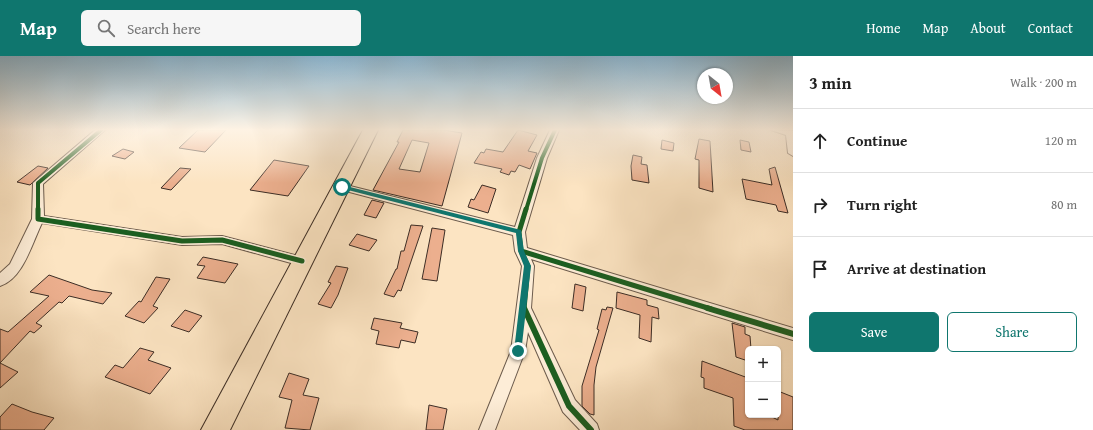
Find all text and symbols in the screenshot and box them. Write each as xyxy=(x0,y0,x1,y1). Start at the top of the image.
search box xyxy=(81,10,361,46)
text: Map xyxy=(20,14,57,42)
icon: search xyxy=(95,17,117,39)
text: Search here xyxy=(127,18,201,39)
text: Home xyxy=(866,18,901,38)
text: Map xyxy=(923,18,948,38)
text: About xyxy=(970,18,1006,38)
text: Contact xyxy=(1028,18,1073,38)
north arrow xyxy=(697,68,733,104)
text: 3 min xyxy=(809,70,851,95)
text: Walk · 200 m xyxy=(1010,73,1077,92)
icon: ahead xyxy=(809,130,831,152)
text: Continue xyxy=(847,130,908,151)
text: 120 m xyxy=(1045,131,1077,150)
route start xyxy=(333,178,351,196)
icon: right xyxy=(809,194,831,216)
text: Turn right xyxy=(847,194,918,215)
text: 80 m xyxy=(1051,195,1077,214)
icon: arrive xyxy=(809,258,831,280)
text: Arrive at destination xyxy=(847,258,986,279)
button: Save xyxy=(809,312,939,352)
button: Share xyxy=(947,312,1077,352)
route end xyxy=(509,342,527,360)
map controls xyxy=(745,346,781,418)
button: + xyxy=(745,346,781,382)
button: − xyxy=(745,382,781,418)

